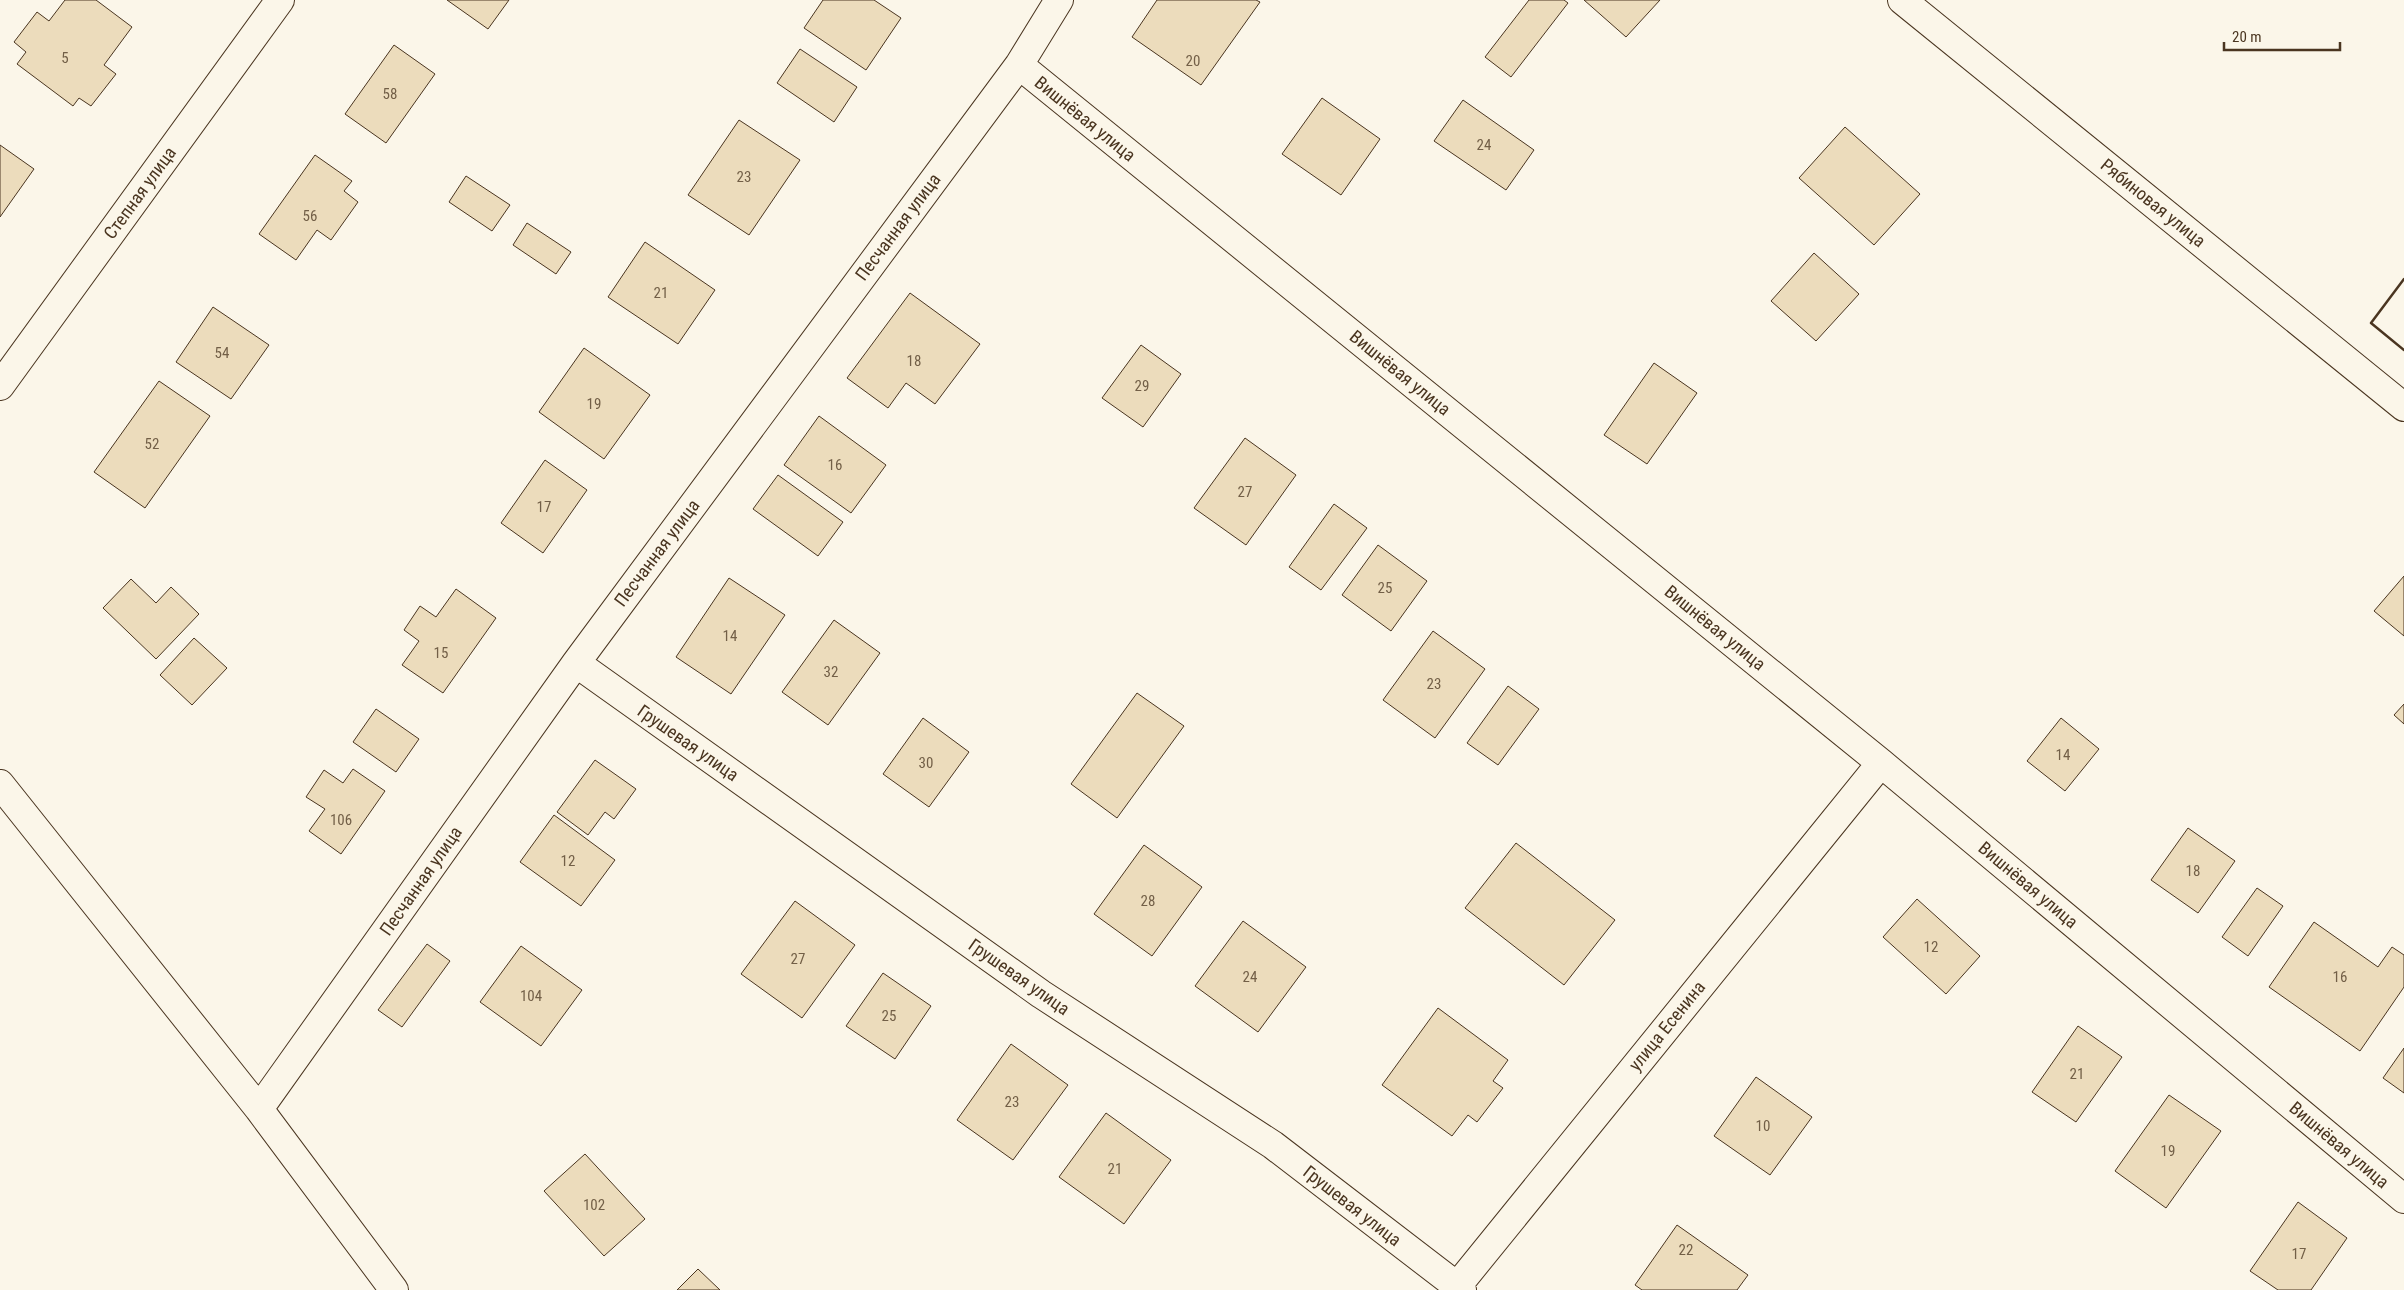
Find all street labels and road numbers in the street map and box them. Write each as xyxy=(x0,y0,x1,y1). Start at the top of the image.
street label: Вишнёвая улица xyxy=(1031,72,1140,166)
street label: Степная улица xyxy=(99,142,180,243)
street label: Рябиновая улица xyxy=(2097,154,2210,251)
street label: Песчанная улица xyxy=(851,169,945,284)
street label: Вишнёвая улица xyxy=(1346,326,1455,420)
street label: Песчанная улица xyxy=(610,495,704,610)
street label: Вишнёвая улица xyxy=(1661,581,1770,675)
street label: Грушевая улица xyxy=(634,700,743,785)
street label: Песчанная улица xyxy=(375,822,466,939)
street label: Вишнёвая улица xyxy=(1974,837,2082,932)
street label: Грушевая улица xyxy=(965,934,1074,1019)
street label: улица Есенина xyxy=(1624,977,1709,1075)
street label: Вишнёвая улица xyxy=(2285,1097,2393,1192)
street label: Грушевая улица xyxy=(1299,1161,1405,1250)

